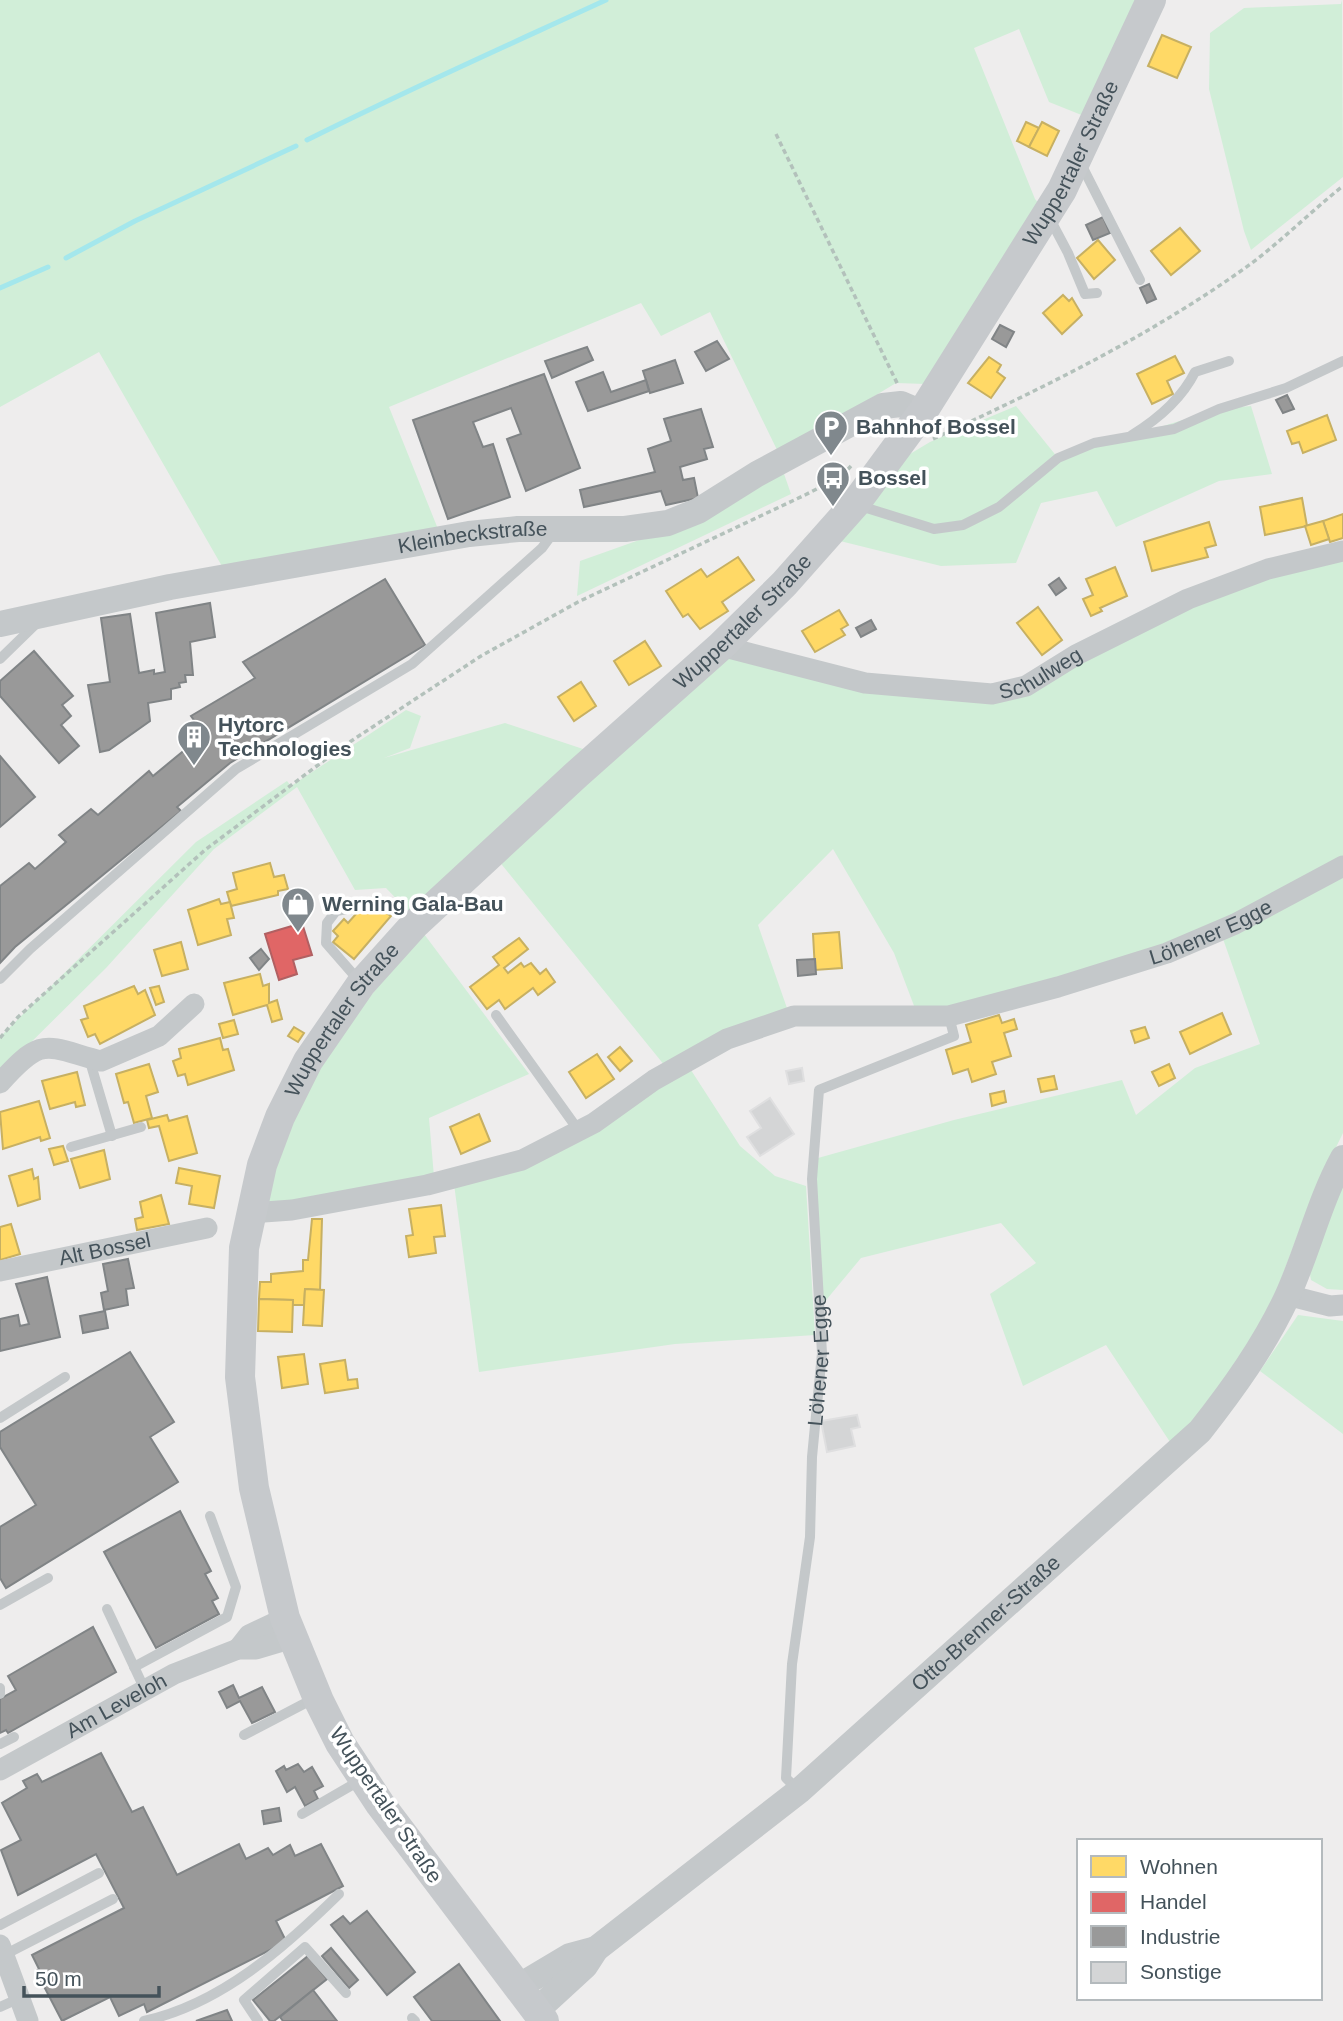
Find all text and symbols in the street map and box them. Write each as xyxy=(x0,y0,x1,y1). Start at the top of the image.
street label: Wuppertaler Straße xyxy=(1018,77,1123,250)
parking icon: Bahnhof Bossel xyxy=(812,408,850,457)
place label: Bahnhof Bossel xyxy=(856,415,1016,438)
bus stop icon: Bossel xyxy=(814,459,852,508)
place label: Bossel xyxy=(858,466,927,489)
street label: Kleinbeckstraße xyxy=(396,517,547,557)
street label: Wuppertaler Straße xyxy=(669,550,816,694)
street label: Schulweg xyxy=(996,642,1086,703)
place label: Hytorc Technologies xyxy=(218,713,352,760)
building icon: Hytorc Technologies xyxy=(175,718,213,767)
shop icon: Werning Gala-Bau xyxy=(279,885,317,934)
place label: Werning Gala-Bau xyxy=(322,892,504,915)
street label: Löhener Egge xyxy=(1146,894,1276,969)
street label: Wuppertaler Straße xyxy=(280,938,403,1100)
street label: Alt Bossel xyxy=(57,1228,153,1270)
street label: Löhener Egge xyxy=(803,1294,833,1427)
street label: Otto-Brenner-Straße xyxy=(906,1550,1064,1695)
street label: Am Leveloh xyxy=(62,1668,170,1742)
street label: Wuppertaler Straße xyxy=(326,1722,447,1887)
legend xyxy=(1077,1839,1322,2000)
text: Wohnen xyxy=(1140,1855,1218,1878)
text: Handel xyxy=(1140,1890,1207,1913)
text: Industrie xyxy=(1140,1925,1221,1948)
scale bar xyxy=(24,1954,159,1998)
text: Sonstige xyxy=(1140,1960,1222,1983)
text: 50 m xyxy=(35,1967,82,1990)

